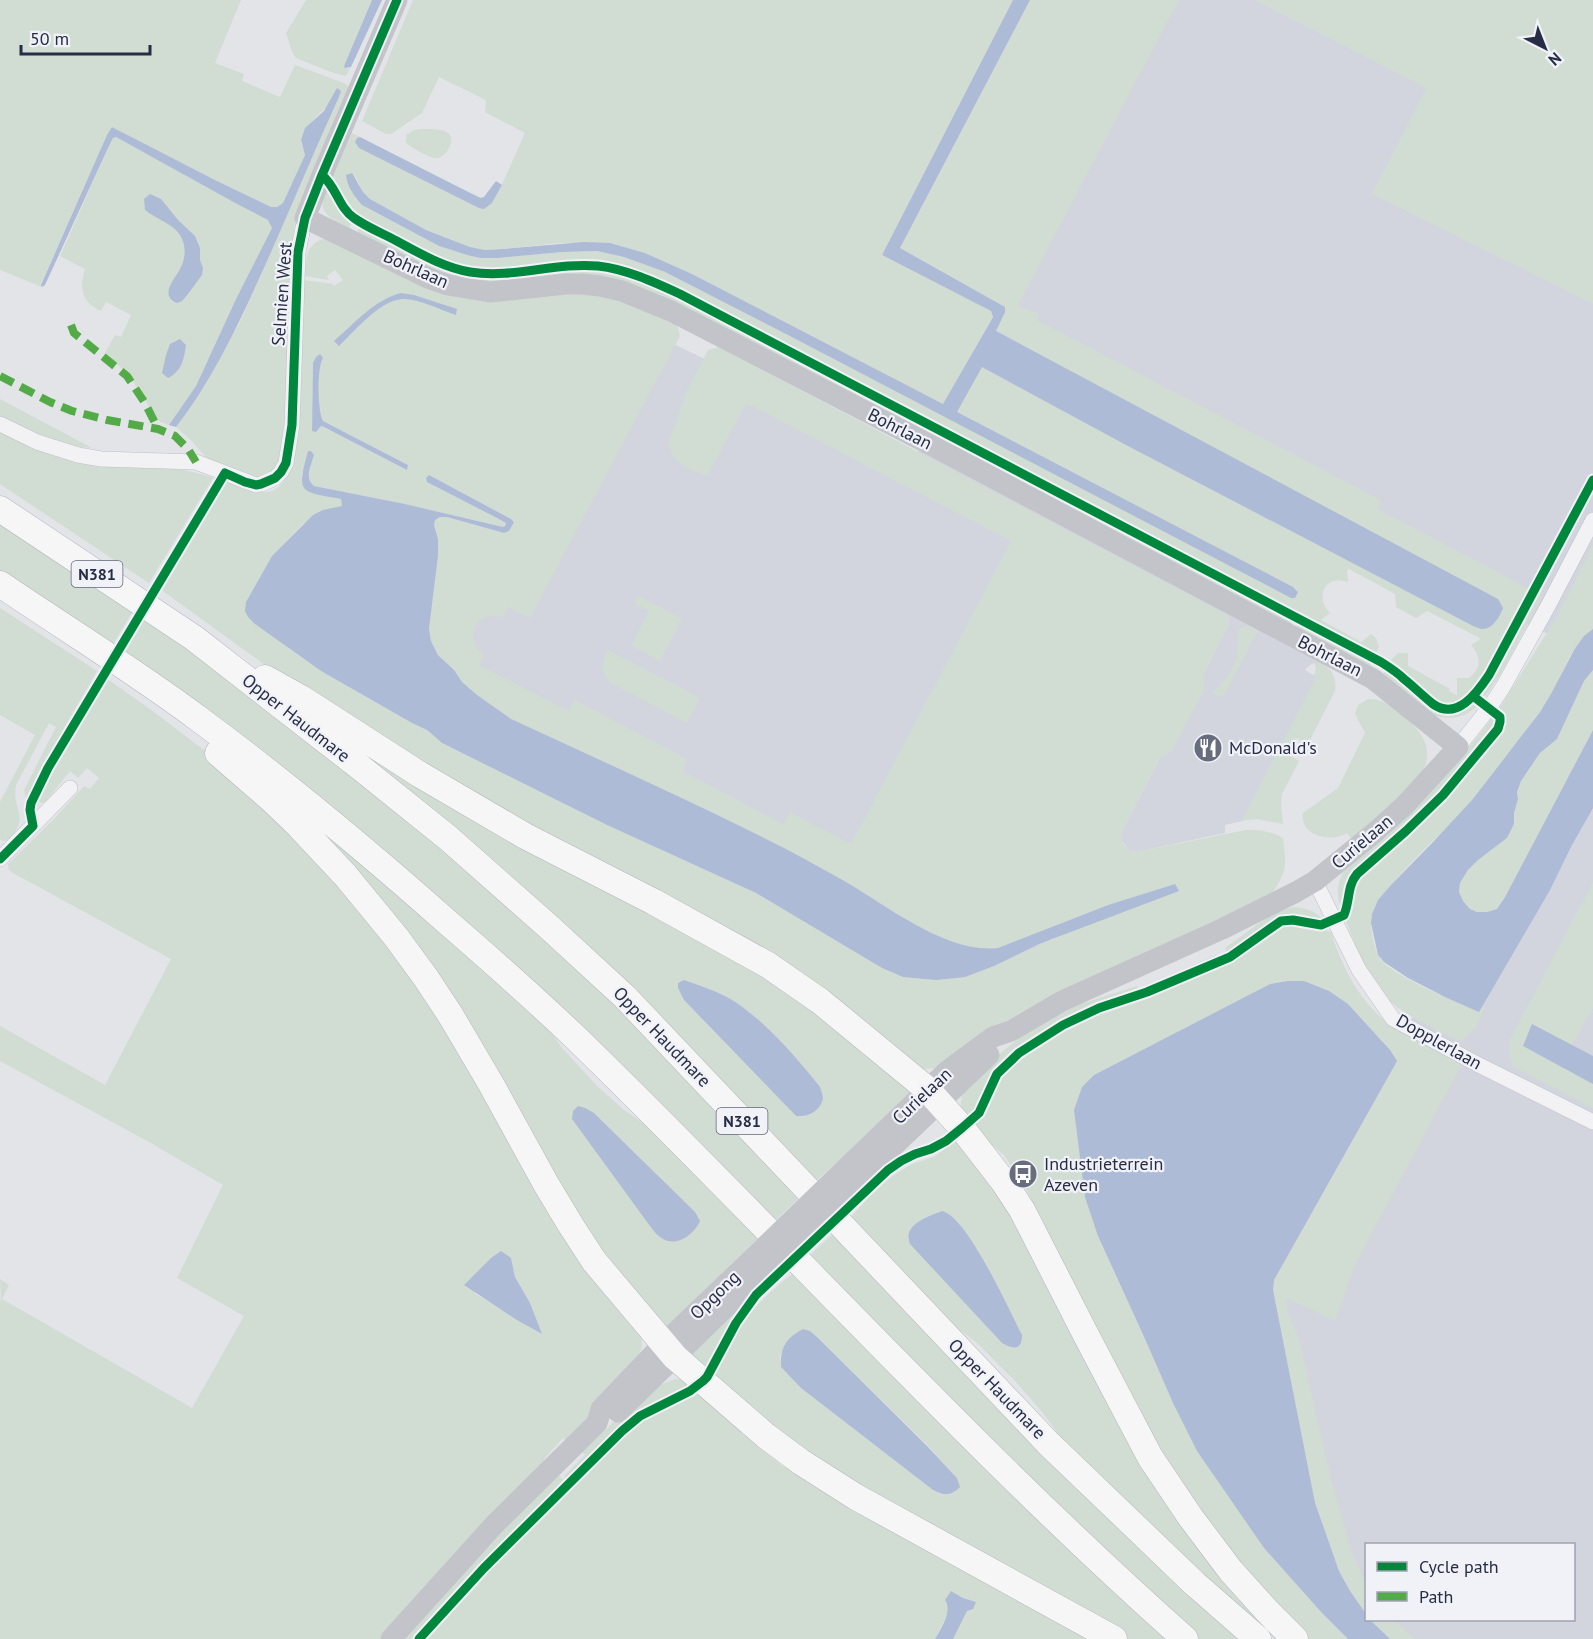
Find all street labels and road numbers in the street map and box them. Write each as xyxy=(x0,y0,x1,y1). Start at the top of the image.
street label: Selmien West xyxy=(266,241,297,347)
street label: Bohrlaan xyxy=(380,244,452,293)
street label: Bohrlaan xyxy=(864,403,936,454)
road number: N381 xyxy=(72,561,122,587)
street label: Bohrlaan xyxy=(1294,630,1366,681)
street label: Opper Haudmare xyxy=(238,668,355,767)
street label: Curielaan xyxy=(1326,809,1397,874)
street label: Opper Haudmare xyxy=(609,982,716,1092)
street label: Dopplerlaan xyxy=(1392,1009,1486,1074)
street label: Curielaan xyxy=(887,1062,956,1129)
road number: N381 xyxy=(716,1108,768,1134)
street label: Opgong xyxy=(685,1265,745,1324)
street label: Opper Haudmare xyxy=(944,1334,1051,1444)

